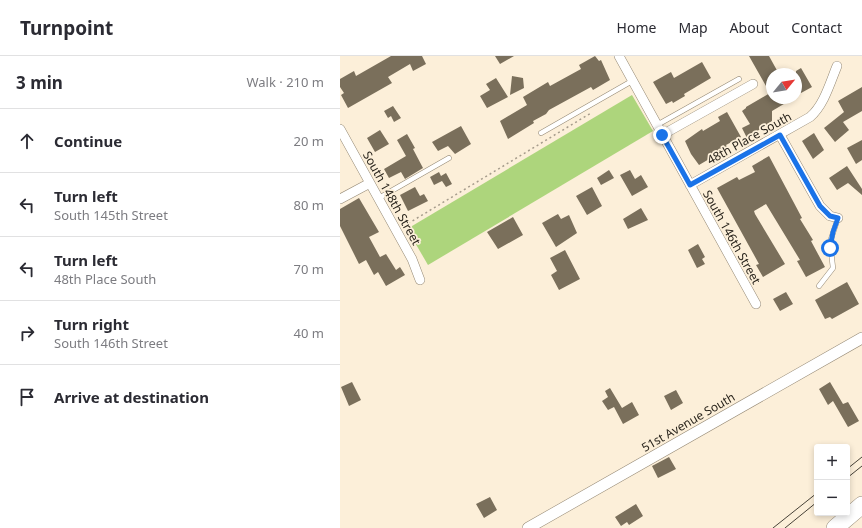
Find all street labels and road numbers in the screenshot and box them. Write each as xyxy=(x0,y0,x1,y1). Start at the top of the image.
street label: 48th Place South xyxy=(704,108,794,168)
street label: South 148th Street xyxy=(359,148,425,249)
street label: South 146th Street xyxy=(699,187,765,288)
street label: 51st Avenue South xyxy=(638,388,738,456)

